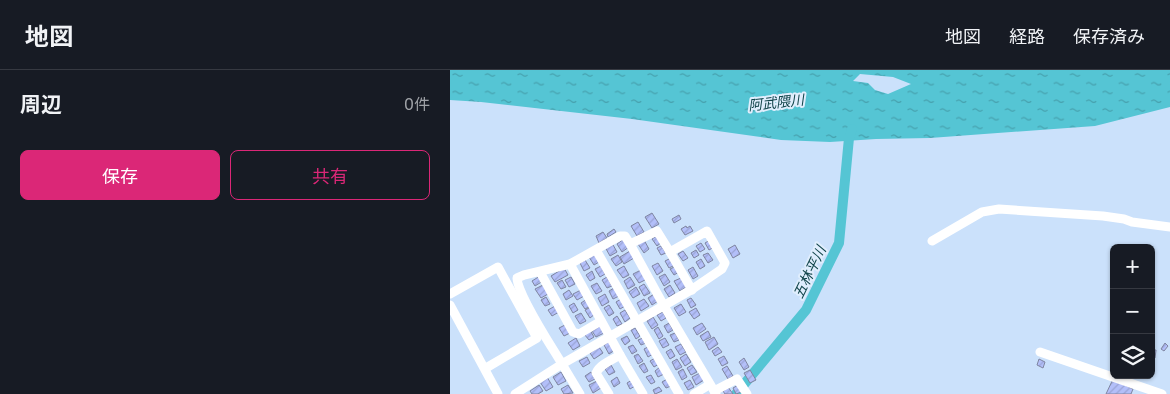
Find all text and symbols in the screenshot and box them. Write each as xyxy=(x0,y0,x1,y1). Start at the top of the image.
text: 地図 xyxy=(25,21,73,50)
text: 地図 xyxy=(945,25,981,47)
text: 経路 xyxy=(1009,25,1045,47)
text: 保存済み xyxy=(1073,25,1145,47)
water label: 阿武隈川 xyxy=(747,90,807,113)
text: 周辺 xyxy=(20,91,62,117)
text: 0件 xyxy=(404,94,430,114)
button: 保存 xyxy=(20,150,220,200)
button: 共有 xyxy=(230,150,430,200)
water label: 五林平川 xyxy=(789,241,830,301)
map controls xyxy=(1110,244,1155,379)
button: + xyxy=(1110,244,1155,289)
button: − xyxy=(1110,289,1155,334)
button: layers xyxy=(1110,334,1155,379)

